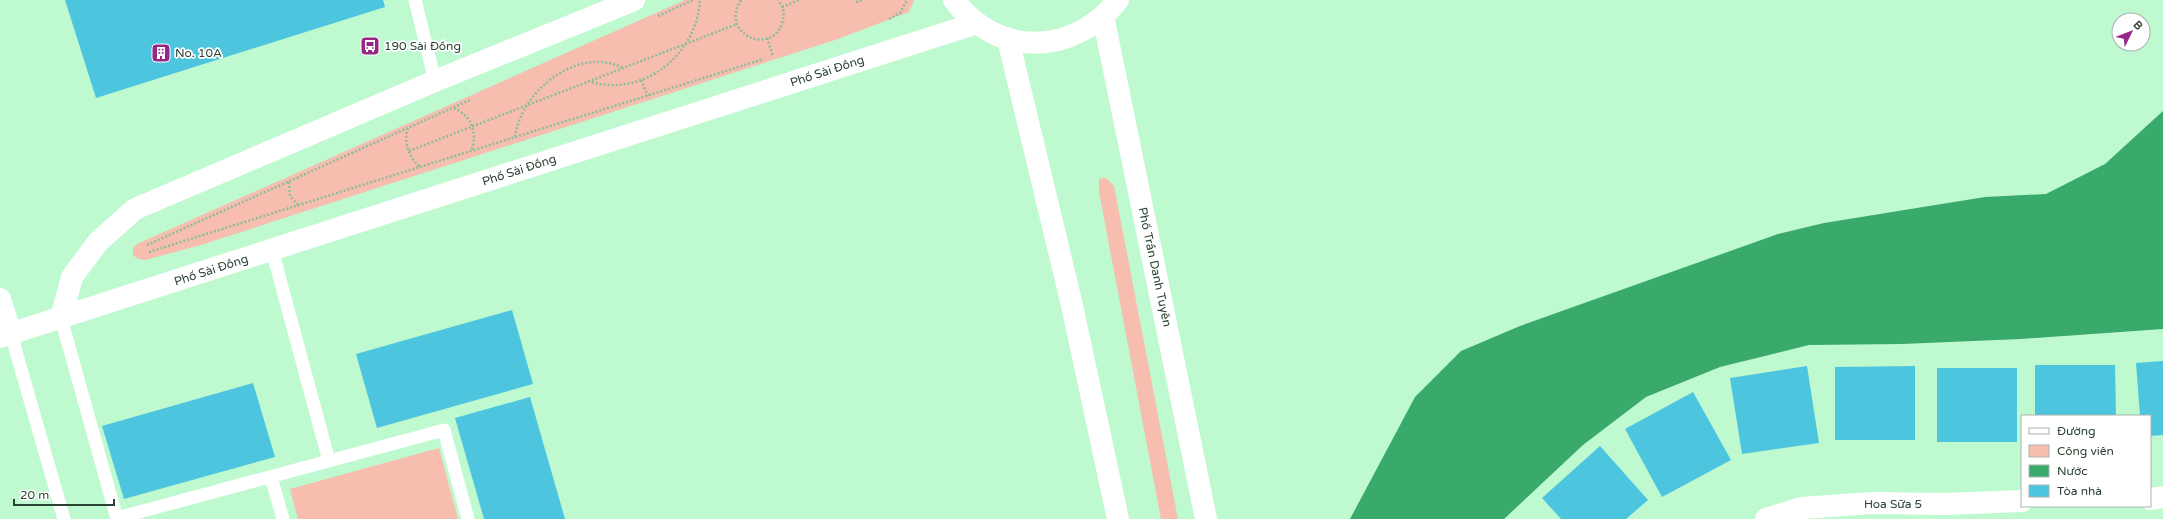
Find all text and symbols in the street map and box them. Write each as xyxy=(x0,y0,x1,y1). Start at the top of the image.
north arrow xyxy=(2111,12,2151,52)
text: B xyxy=(2131,18,2146,33)
bus stop icon: 190 Sài Đồng xyxy=(359,35,381,57)
place label: 190 Sài Đồng xyxy=(384,39,461,53)
building icon: No. 10A xyxy=(150,42,172,64)
place label: No. 10A xyxy=(175,46,222,60)
street label: Phố Sài Đồng xyxy=(788,52,866,90)
street label: Phố Sài Đồng xyxy=(480,151,558,189)
street label: Phố Trần Danh Tuyên xyxy=(1135,206,1175,328)
street label: Phố Sài Đồng xyxy=(172,251,250,289)
legend xyxy=(2021,415,2151,507)
text: Đường xyxy=(2057,424,2096,438)
text: Công viên xyxy=(2057,444,2114,458)
text: Nước xyxy=(2057,464,2088,478)
scale bar xyxy=(14,481,114,507)
text: Tòa nhà xyxy=(2057,484,2102,498)
text: 20 m xyxy=(20,488,49,502)
street label: Hoa Sữa 5 xyxy=(1864,497,1922,511)

